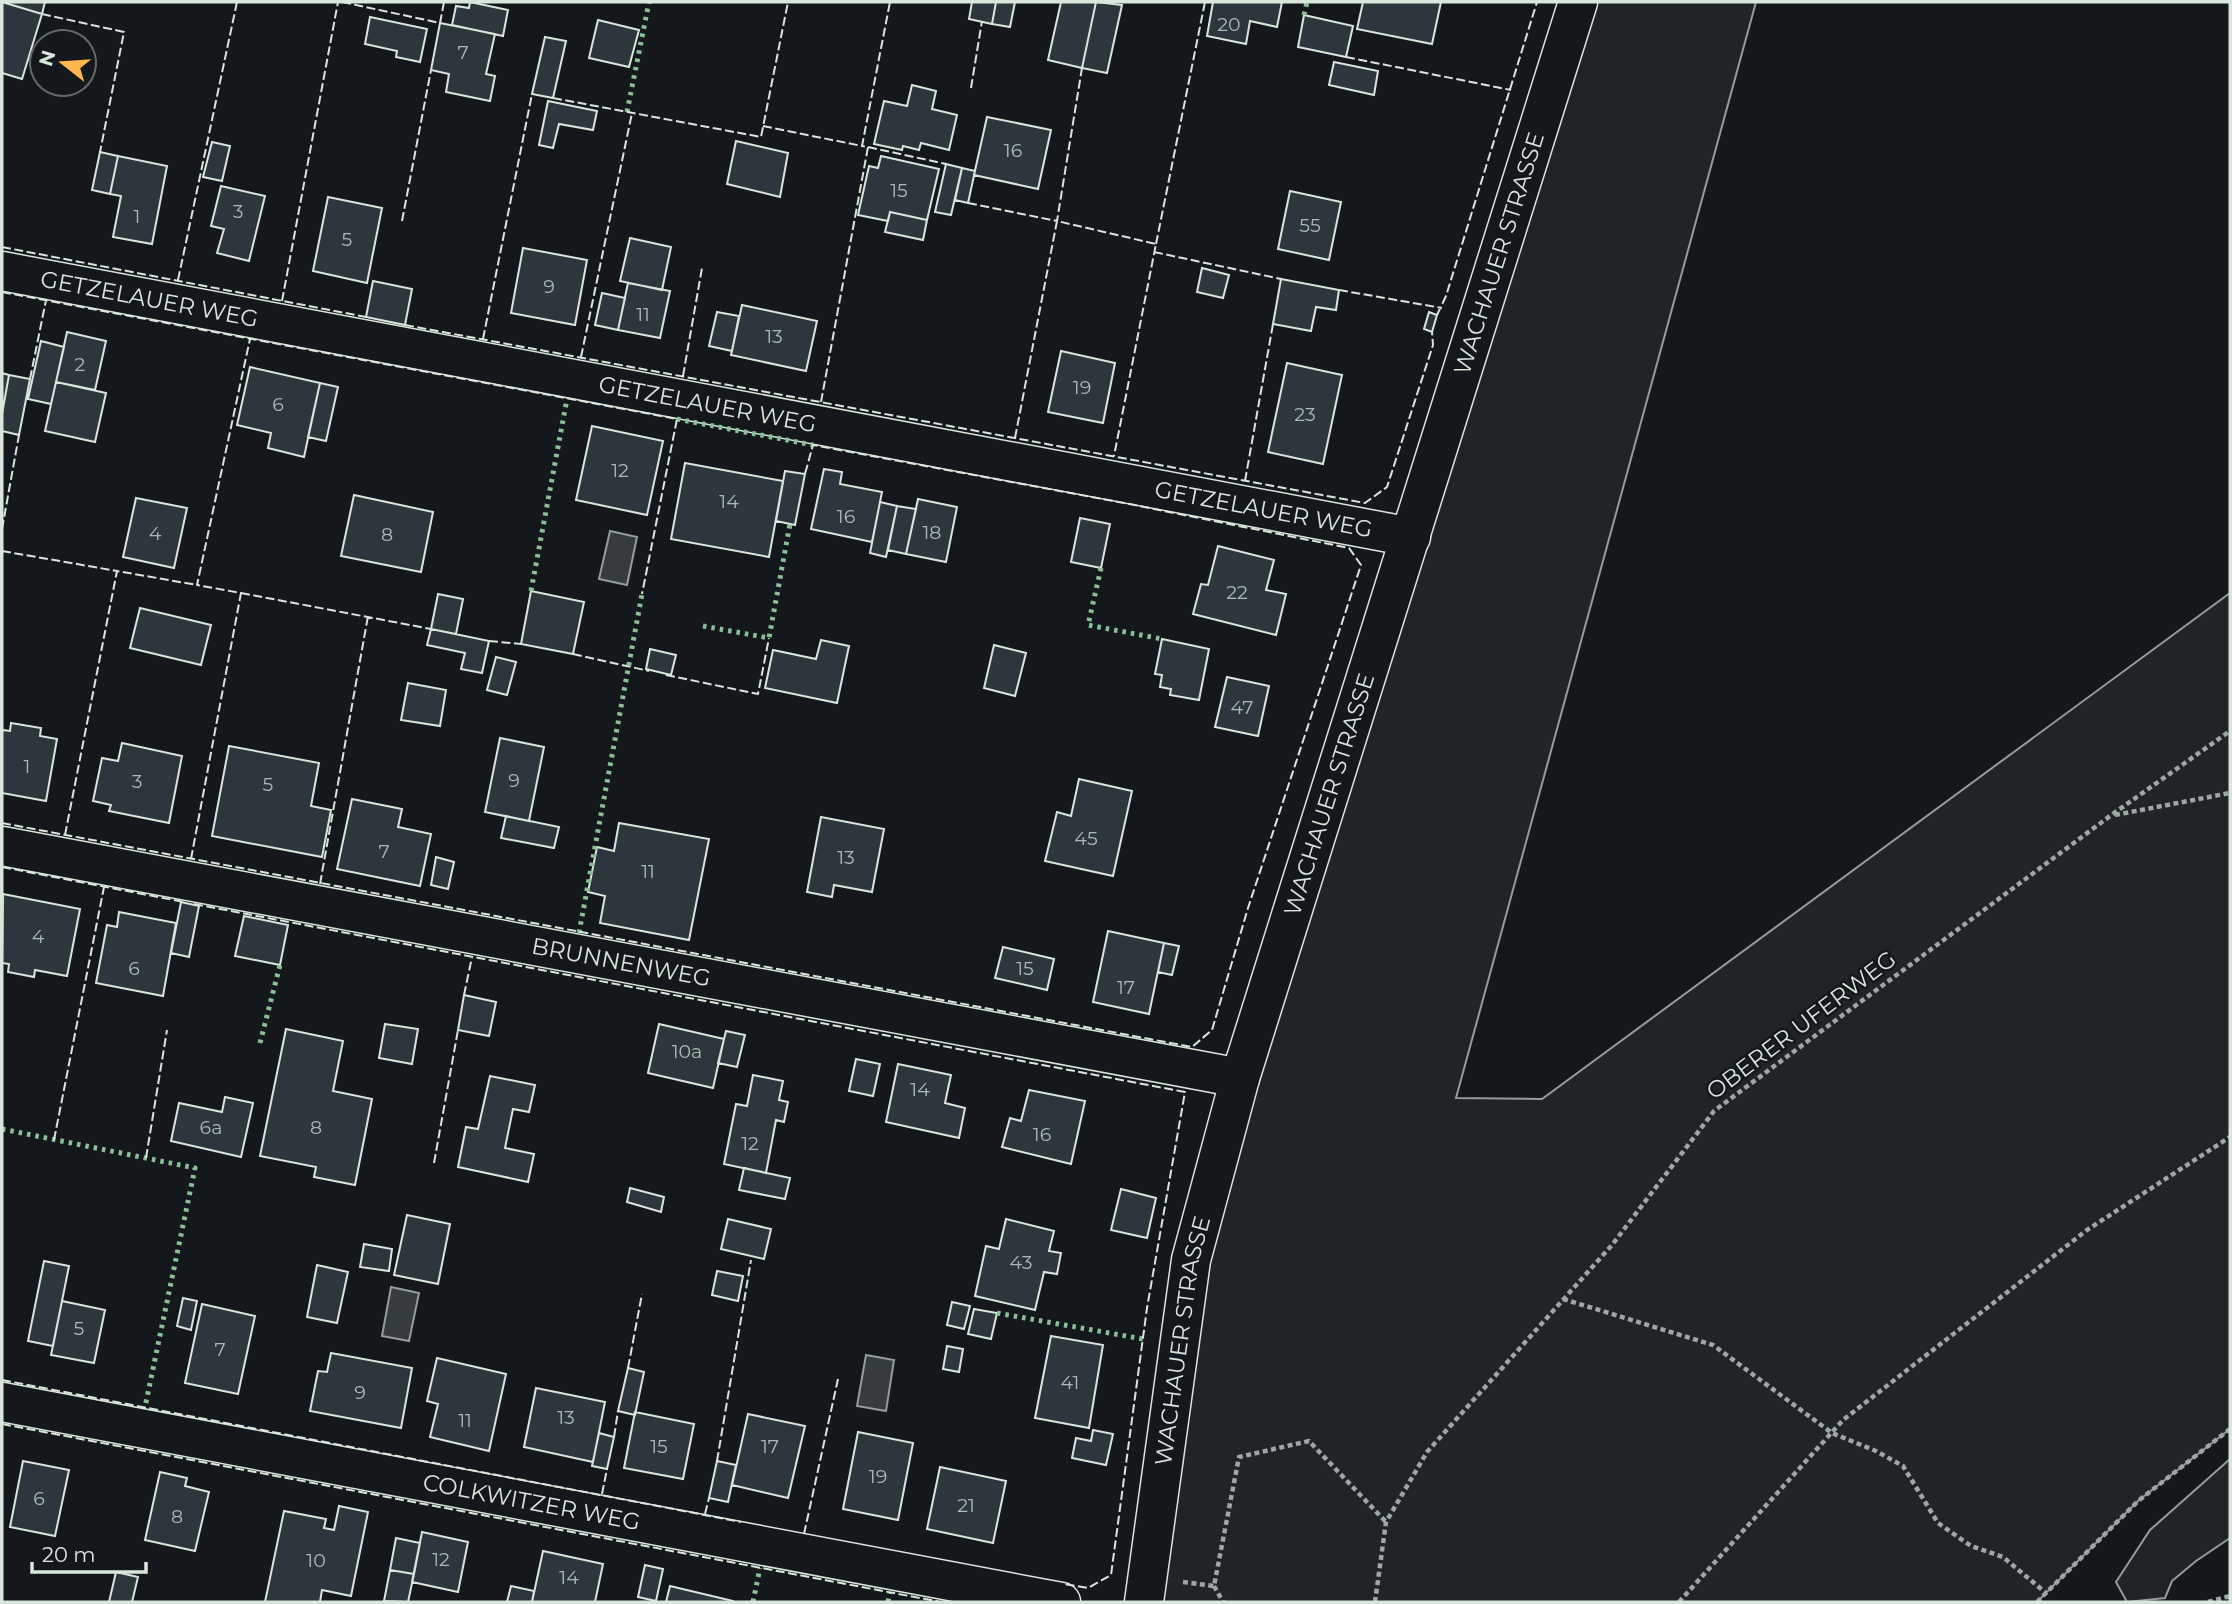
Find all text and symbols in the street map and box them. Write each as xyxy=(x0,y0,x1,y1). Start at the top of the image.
house number: 20 xyxy=(1217,13,1241,36)
north arrow xyxy=(28,28,98,98)
house number: 7 xyxy=(457,41,469,64)
text: N xyxy=(34,47,60,69)
street label: WACHAUER STRASSE xyxy=(1448,129,1550,378)
house number: 16 xyxy=(1004,139,1022,162)
house number: 15 xyxy=(890,179,908,202)
house number: 3 xyxy=(233,200,243,223)
house number: 1 xyxy=(134,205,140,228)
house number: 55 xyxy=(1299,214,1321,237)
house number: 5 xyxy=(342,228,353,251)
street label: GETZELAUER WEG xyxy=(38,265,261,333)
house number: 9 xyxy=(543,275,555,298)
house number: 11 xyxy=(636,303,650,326)
house number: 13 xyxy=(765,325,783,348)
house number: 2 xyxy=(75,353,86,376)
street label: GETZELAUER WEG xyxy=(596,370,819,438)
house number: 19 xyxy=(1073,376,1091,399)
house number: 6 xyxy=(272,393,284,416)
house number: 23 xyxy=(1294,403,1316,426)
house number: 12 xyxy=(611,459,629,482)
street label: GETZELAUER WEG xyxy=(1152,475,1375,543)
house number: 14 xyxy=(719,490,739,513)
house number: 16 xyxy=(837,505,855,528)
house number: 18 xyxy=(923,521,941,544)
house number: 4 xyxy=(149,522,162,545)
house number: 8 xyxy=(381,523,393,546)
house number: 22 xyxy=(1226,581,1248,604)
street label: WACHAUER STRASSE xyxy=(1278,670,1380,919)
house number: 47 xyxy=(1231,696,1253,719)
house number: 1 xyxy=(24,755,30,778)
house number: 9 xyxy=(508,769,520,792)
house number: 3 xyxy=(132,770,142,793)
house number: 5 xyxy=(263,773,274,796)
house number: 45 xyxy=(1074,827,1098,850)
house number: 7 xyxy=(378,840,390,863)
house number: 13 xyxy=(837,846,855,869)
house number: 11 xyxy=(641,860,655,883)
house number: 4 xyxy=(32,925,45,948)
street label: BRUNNENWEG xyxy=(529,932,713,993)
street label: OBERER UFERWEG xyxy=(1701,945,1901,1105)
house number: 6 xyxy=(128,957,140,980)
house number: 15 xyxy=(1016,957,1034,980)
house number: 17 xyxy=(1117,976,1135,999)
house number: 10a xyxy=(672,1040,702,1063)
house number: 14 xyxy=(910,1078,930,1101)
house number: 6a xyxy=(200,1116,222,1139)
house number: 8 xyxy=(310,1116,322,1139)
house number: 16 xyxy=(1033,1123,1051,1146)
house number: 12 xyxy=(741,1132,759,1155)
street label: WACHAUER STRASSE xyxy=(1149,1213,1216,1467)
house number: 43 xyxy=(1010,1251,1033,1274)
house number: 5 xyxy=(74,1317,85,1340)
house number: 7 xyxy=(214,1338,226,1361)
house number: 41 xyxy=(1061,1371,1079,1394)
house number: 9 xyxy=(354,1381,366,1404)
house number: 13 xyxy=(557,1406,575,1429)
house number: 11 xyxy=(458,1409,472,1432)
house number: 15 xyxy=(650,1435,668,1458)
house number: 17 xyxy=(761,1435,779,1458)
house number: 19 xyxy=(869,1465,887,1488)
street label: COLKWITZER WEG xyxy=(421,1468,643,1536)
house number: 6 xyxy=(33,1487,45,1510)
house number: 21 xyxy=(957,1494,975,1517)
house number: 8 xyxy=(171,1505,183,1528)
scale bar xyxy=(32,1530,145,1574)
text: 20 m xyxy=(42,1542,96,1567)
house number: 12 xyxy=(432,1548,450,1571)
house number: 10 xyxy=(306,1549,326,1572)
house number: 14 xyxy=(559,1566,579,1589)

